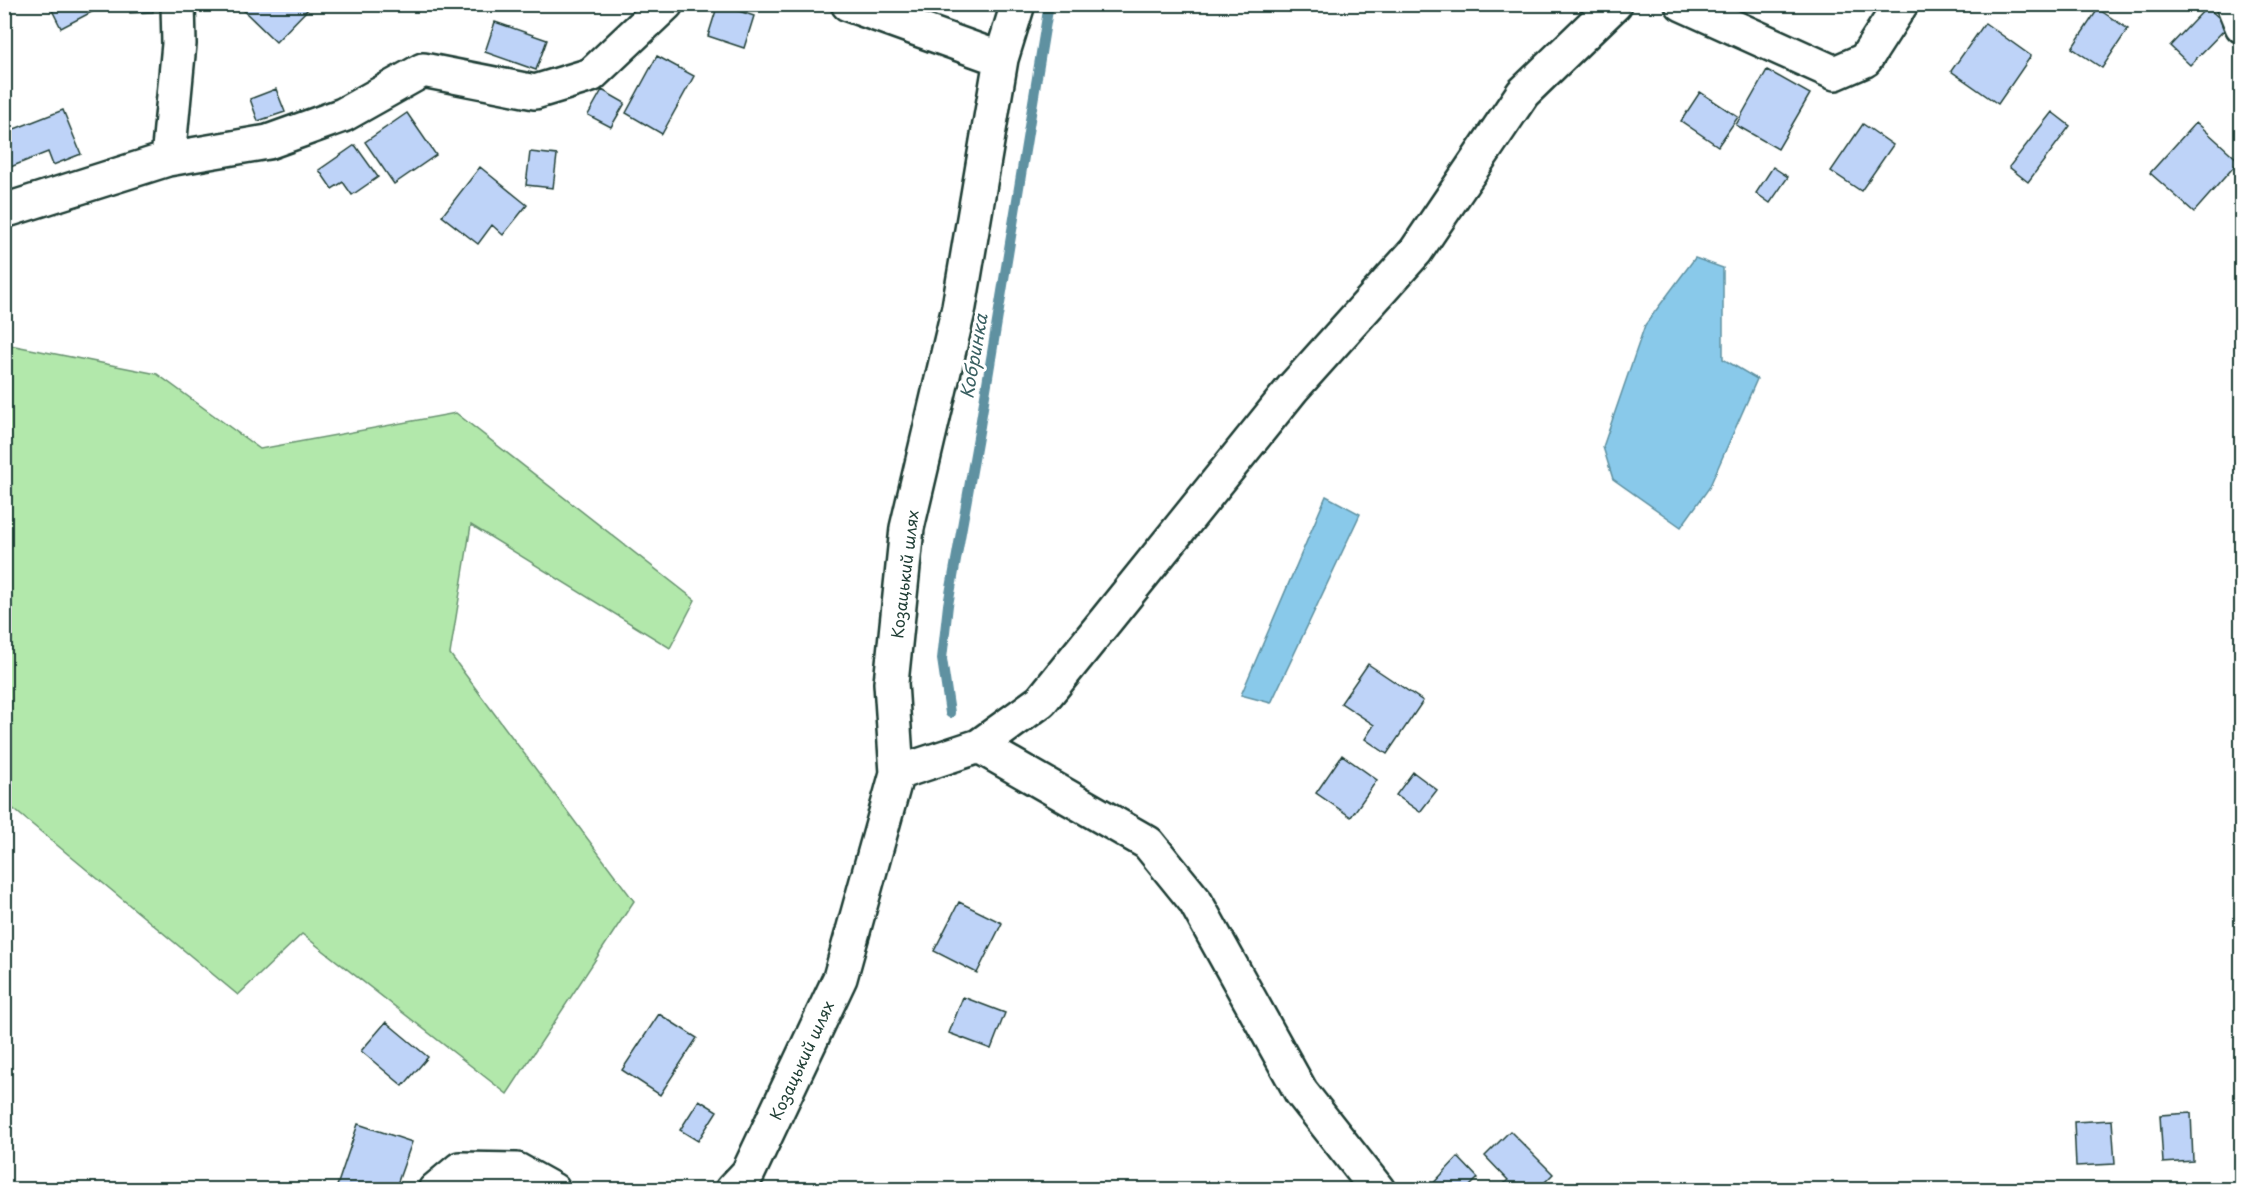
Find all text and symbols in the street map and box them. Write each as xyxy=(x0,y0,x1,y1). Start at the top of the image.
water label: Кобринка xyxy=(952,311,994,400)
street label: Козацький шлях xyxy=(884,508,924,640)
street label: Козацький шлях xyxy=(763,996,839,1124)

